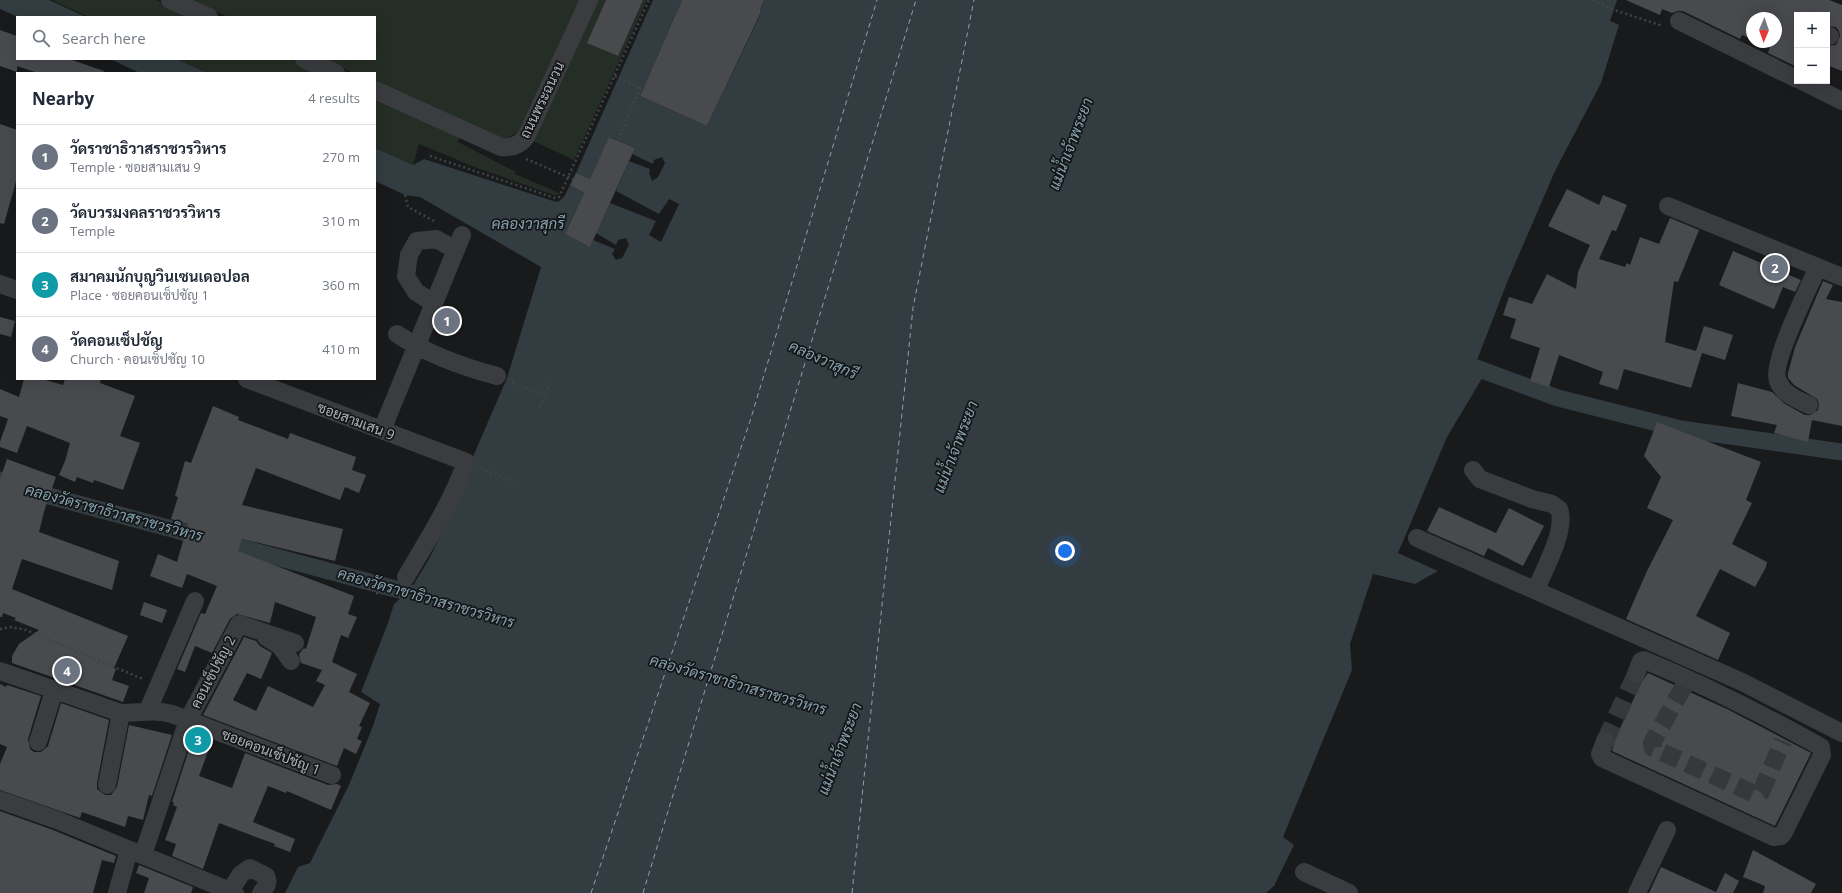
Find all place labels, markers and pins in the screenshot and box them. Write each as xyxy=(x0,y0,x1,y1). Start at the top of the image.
pin: 2 xyxy=(1762,253,1788,283)
pin: 1 xyxy=(434,306,460,336)
pin: 4 xyxy=(54,656,80,686)
pin: 3 xyxy=(185,725,211,755)

